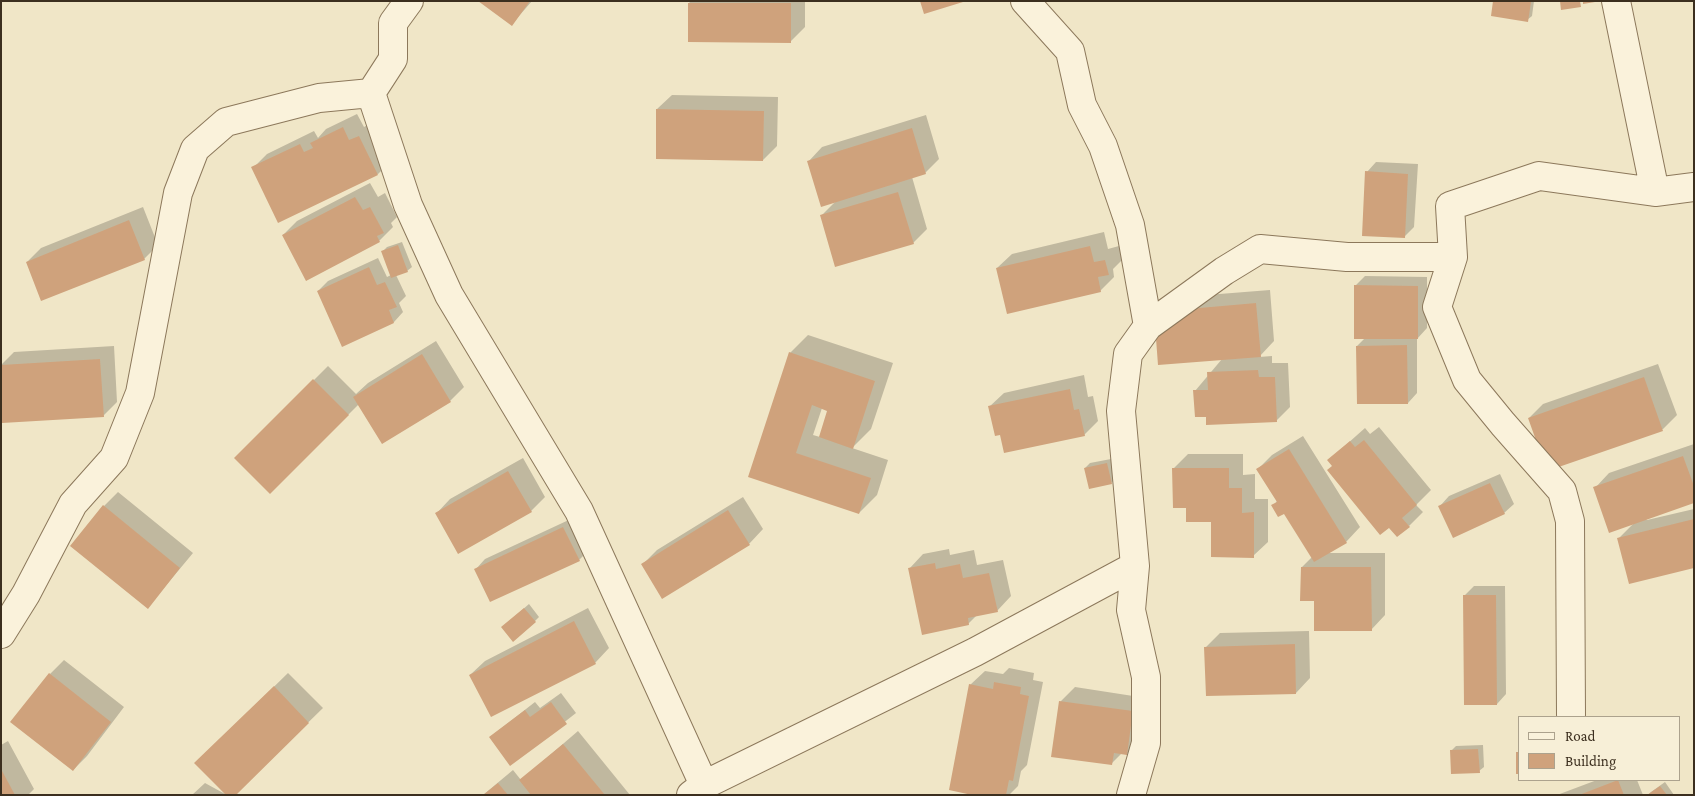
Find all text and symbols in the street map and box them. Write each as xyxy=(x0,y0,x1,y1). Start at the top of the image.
legend xyxy=(1518,716,1680,781)
text: Road xyxy=(1565,728,1595,744)
text: Building xyxy=(1565,753,1616,769)

